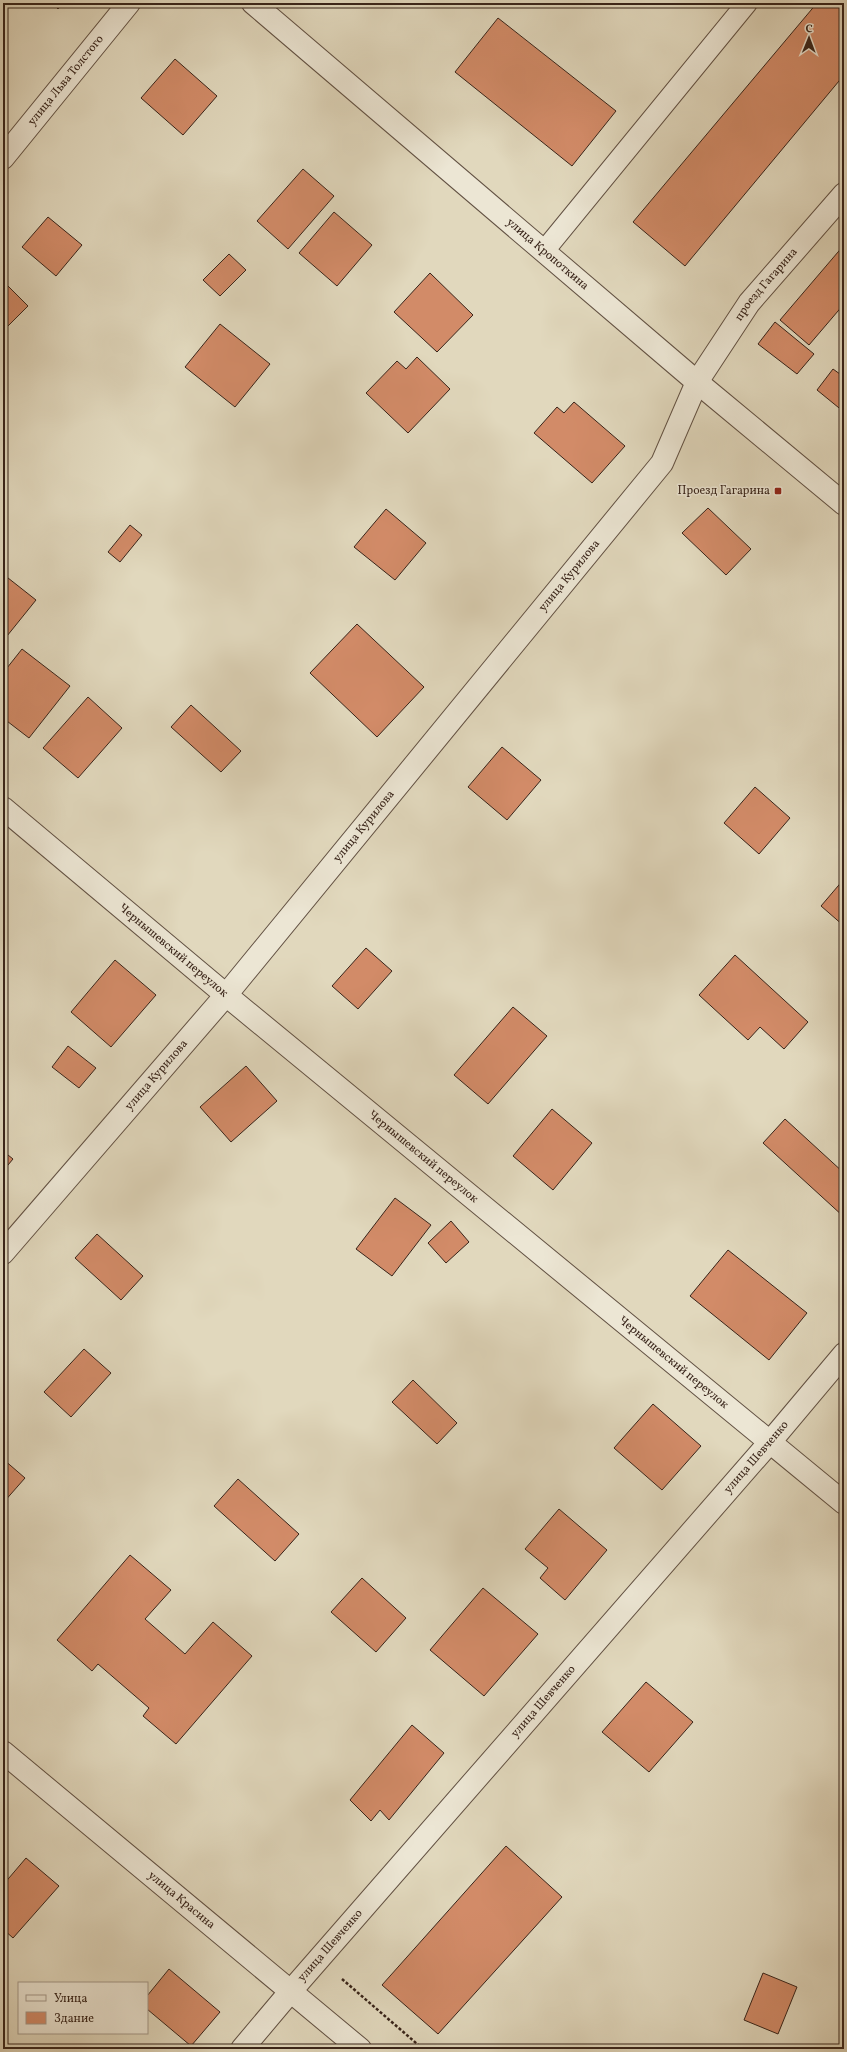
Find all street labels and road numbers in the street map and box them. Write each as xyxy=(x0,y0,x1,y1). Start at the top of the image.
street label: улица Льва Толстого xyxy=(24,32,108,129)
street label: улица Кропоткина xyxy=(503,215,592,294)
street label: проезд Гагарина xyxy=(731,244,801,324)
street label: улица Курилова xyxy=(535,536,604,615)
street label: улица Курилова xyxy=(330,787,399,866)
street label: Чернышевский переулок xyxy=(115,900,232,1002)
street label: улица Курилова xyxy=(122,1036,192,1114)
street label: Чернышевский переулок xyxy=(365,1107,482,1207)
street label: Чернышевский переулок xyxy=(615,1313,732,1413)
street label: улица Шевченко xyxy=(720,1418,792,1497)
street label: улица Шевченко xyxy=(507,1662,580,1741)
street label: улица Красина xyxy=(144,1868,218,1933)
street label: улица Шевченко xyxy=(294,1906,367,1985)

